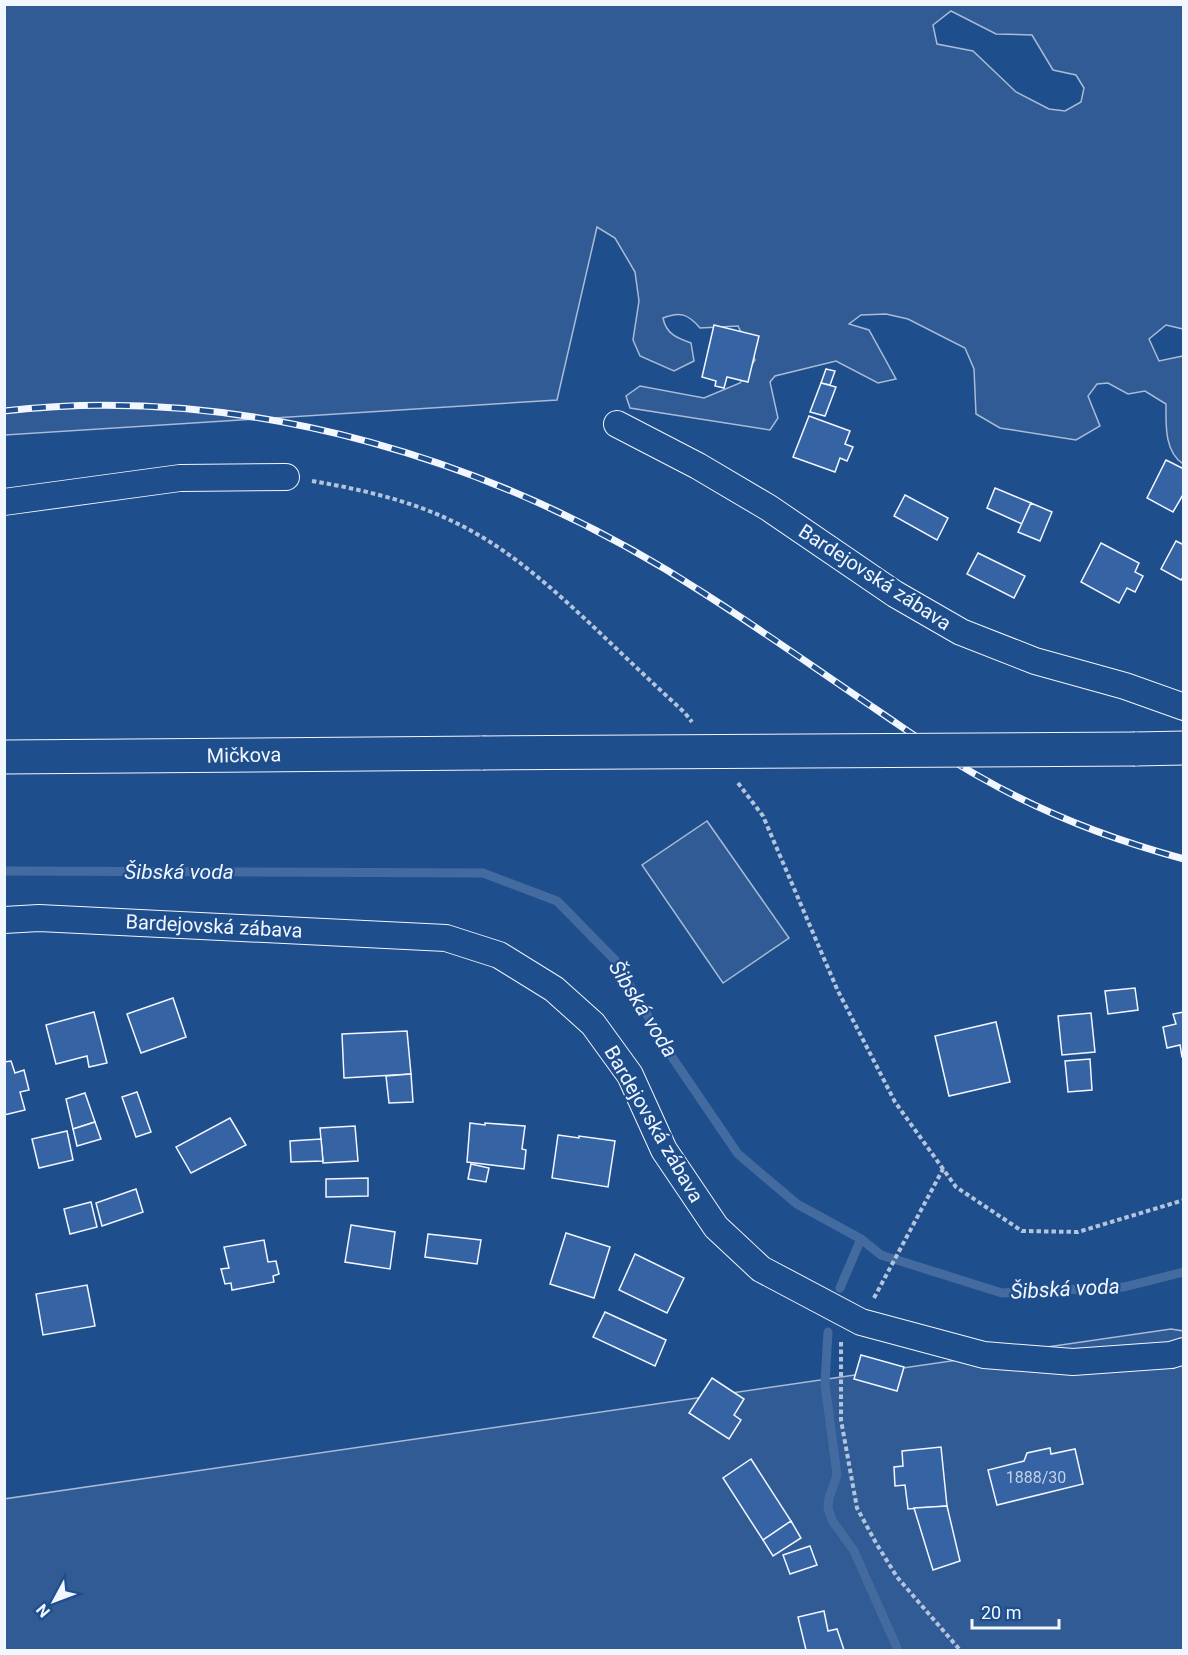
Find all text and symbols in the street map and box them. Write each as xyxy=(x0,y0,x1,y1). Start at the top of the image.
street label: Bardejovská zábava xyxy=(794,519,956,635)
street label: Mičkova xyxy=(206,742,282,768)
water label: Šibská voda xyxy=(124,859,234,884)
street label: Bardejovská zábava xyxy=(125,909,303,943)
water label: Šibská voda xyxy=(604,956,683,1062)
street label: Bardejovská zábava xyxy=(599,1041,709,1207)
water label: Šibská voda xyxy=(1010,1273,1120,1304)
house number: 1888/30 xyxy=(1006,1468,1066,1487)
north arrow xyxy=(24,1571,84,1631)
scale bar xyxy=(972,1592,1059,1630)
text: N xyxy=(32,1600,54,1621)
text: 20 m xyxy=(981,1602,1021,1623)

